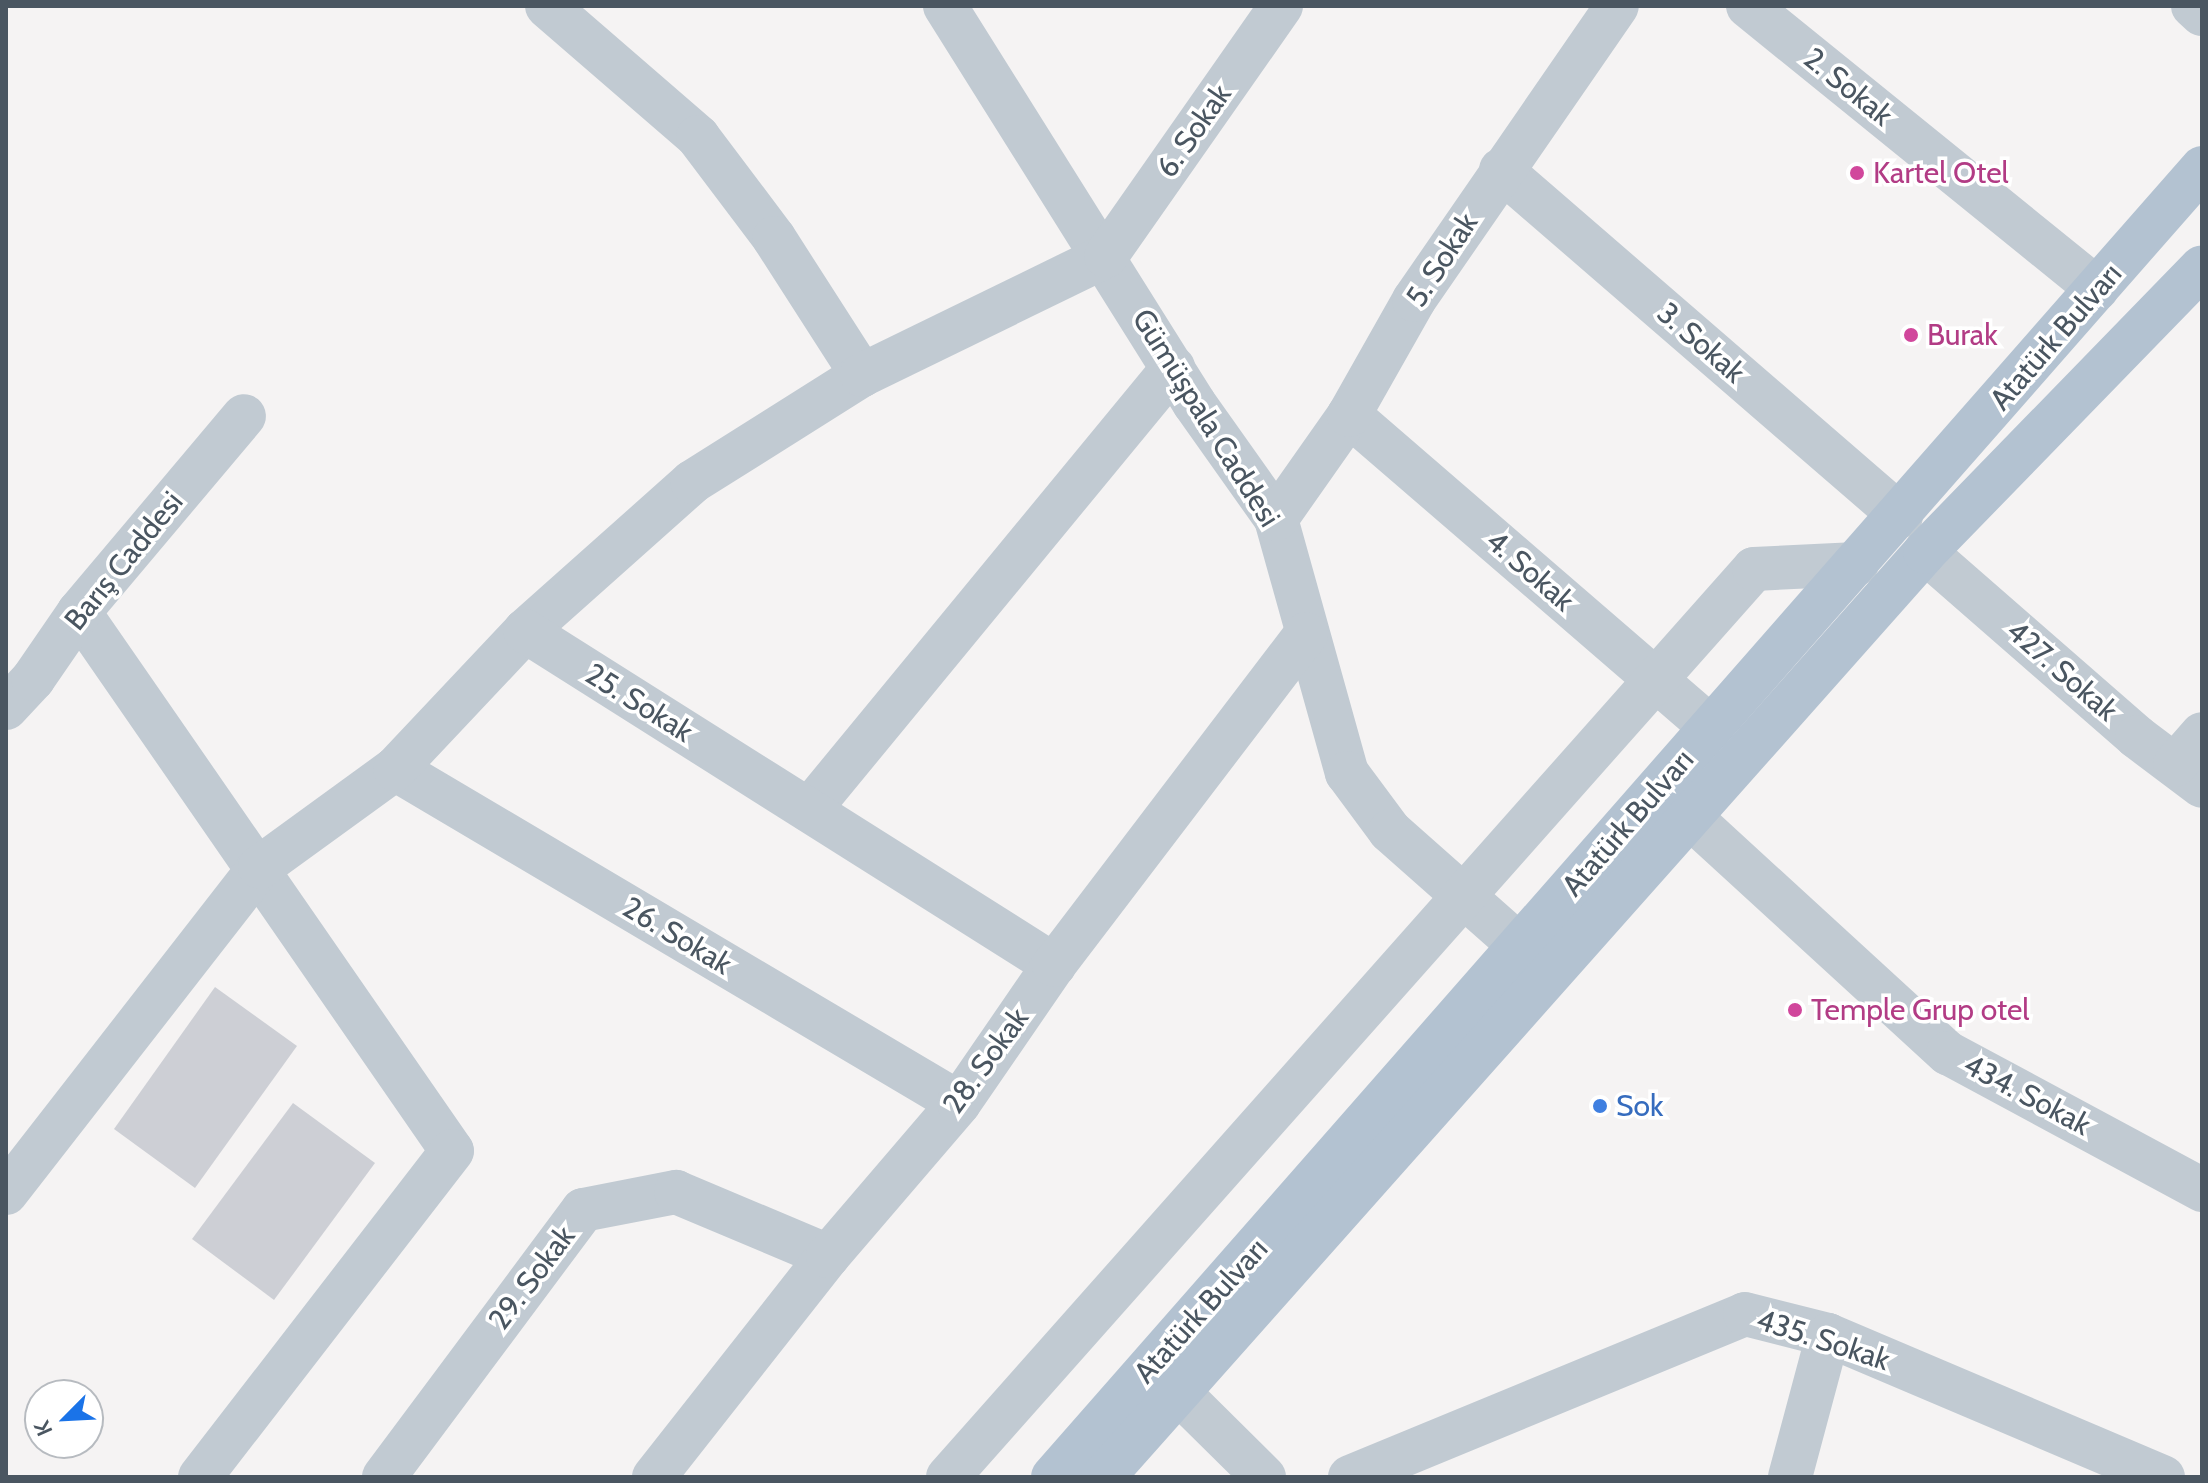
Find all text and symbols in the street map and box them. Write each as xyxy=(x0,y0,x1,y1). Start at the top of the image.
street label: 2. Sokak xyxy=(1796,40,1900,134)
street label: 6. Sokak xyxy=(1149,78,1239,184)
place label: Kartel Otel xyxy=(1873,155,2009,191)
marker: Kartel Otel xyxy=(1848,164,1866,182)
street label: 5. Sokak xyxy=(1398,206,1486,314)
street label: Atatürk Bulvarı xyxy=(1983,256,2129,418)
street label: 3. Sokak xyxy=(1650,295,1752,391)
street label: Gümüşpala Caddesi xyxy=(1125,303,1287,533)
place label: Burak xyxy=(1927,317,1998,353)
marker: Burak xyxy=(1902,326,1920,344)
street label: Barış Caddesi xyxy=(57,485,191,637)
street label: 4. Sokak xyxy=(1479,523,1581,619)
street label: 427. Sokak xyxy=(1999,613,2125,729)
street label: 25. Sokak xyxy=(579,656,699,750)
street label: Atatürk Bulvarı xyxy=(1555,742,1701,904)
street label: 26. Sokak xyxy=(616,889,738,983)
place label: Temple Grup otel xyxy=(1811,992,2029,1028)
street label: 28. Sokak xyxy=(936,1001,1036,1121)
marker: Temple Grup otel xyxy=(1786,1001,1804,1019)
street label: 434. Sokak xyxy=(1957,1047,2097,1143)
place label: Sok xyxy=(1616,1088,1663,1124)
marker: Sok xyxy=(1591,1097,1609,1115)
street label: 29. Sokak xyxy=(481,1219,583,1337)
street label: Atatürk Bulvarı xyxy=(1127,1231,1275,1391)
street label: 435. Sokak xyxy=(1752,1302,1894,1378)
north arrow xyxy=(24,1379,104,1459)
text: K xyxy=(28,1416,59,1440)

